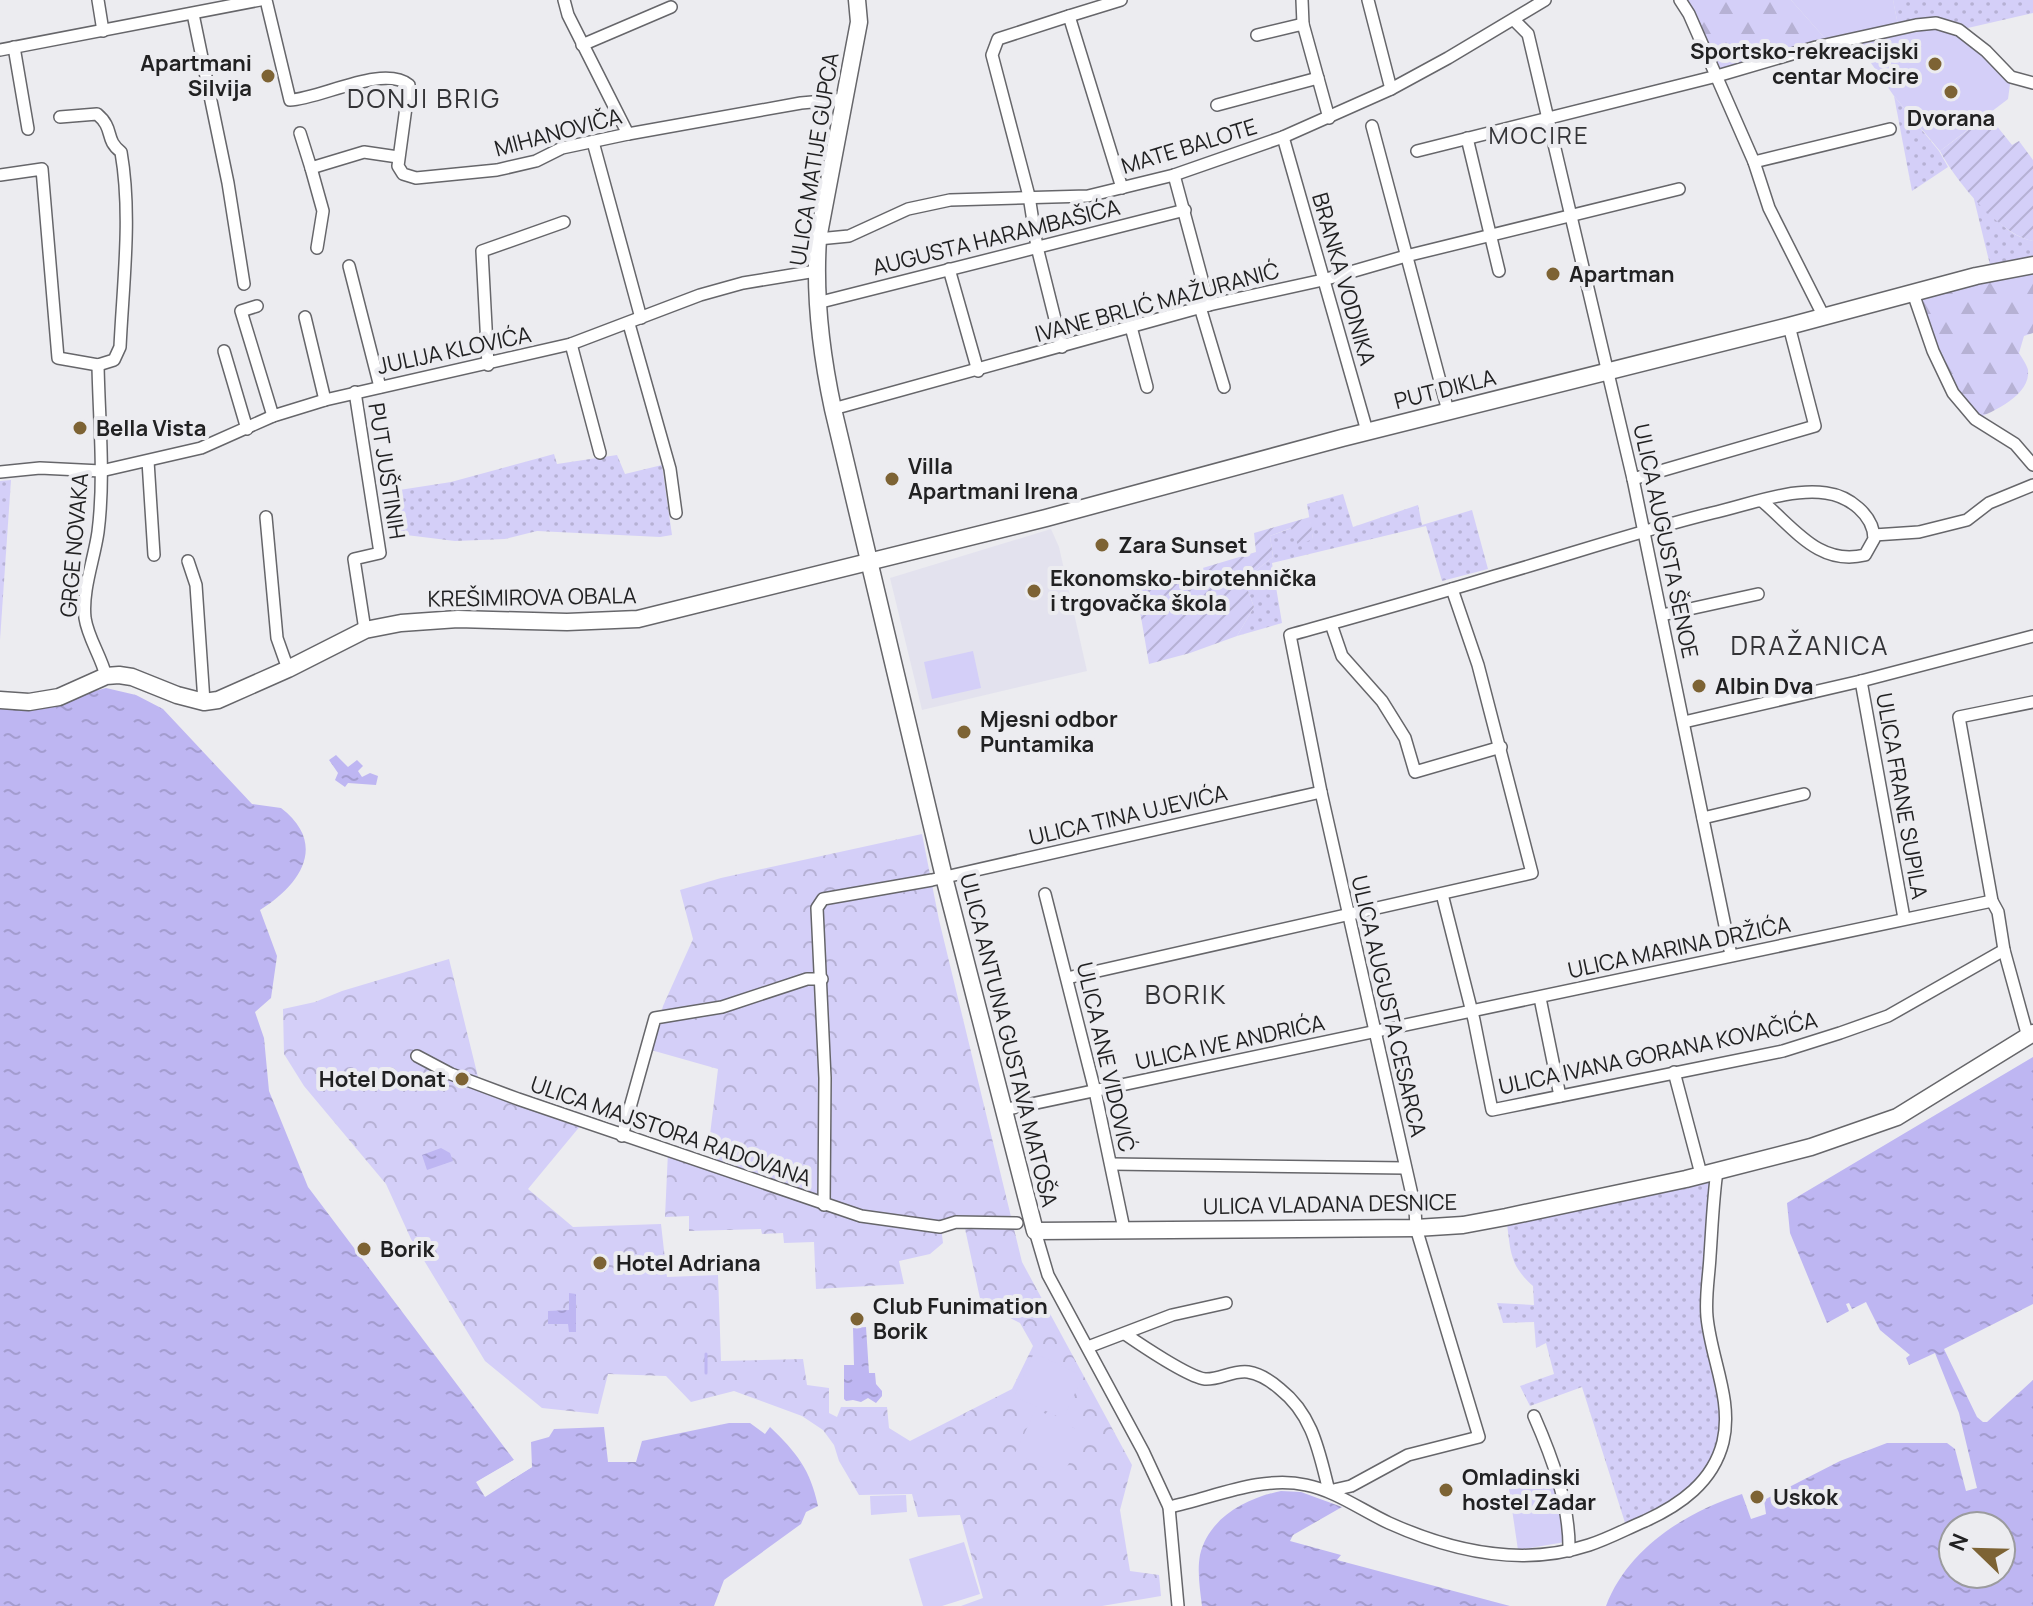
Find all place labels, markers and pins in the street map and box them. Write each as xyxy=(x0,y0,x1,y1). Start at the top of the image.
place label: Sportsko-rekreacijski centar Mocire xyxy=(1690,36,1919,91)
place label: Apartmani Silvija xyxy=(140,48,252,103)
marker: Sportsko-rekreacijski centar Mocire xyxy=(1926,55,1944,73)
marker: Apartmani Silvija xyxy=(259,67,277,85)
marker: Dvorana xyxy=(1942,83,1960,101)
place label: Dvorana xyxy=(1907,103,1995,133)
place label: Apartman xyxy=(1569,259,1675,289)
marker: Apartman xyxy=(1544,265,1562,283)
place label: Bella Vista xyxy=(96,413,206,443)
marker: Bella Vista xyxy=(71,419,89,437)
place label: Villa Apartmani Irena xyxy=(908,451,1078,506)
marker: Villa Apartmani Irena xyxy=(883,470,901,488)
place label: Zara Sunset xyxy=(1118,530,1248,560)
marker: Zara Sunset xyxy=(1093,536,1111,554)
place label: Ekonomsko-birotehnička i trgovačka škola xyxy=(1050,563,1316,618)
marker: Ekonomsko-birotehnička i trgovačka škola xyxy=(1025,582,1043,600)
place label: Albin Dva xyxy=(1715,671,1813,701)
marker: Albin Dva xyxy=(1690,677,1708,695)
place label: Mjesni odbor Puntamika xyxy=(980,704,1118,759)
marker: Mjesni odbor Puntamika xyxy=(955,723,973,741)
place label: Hotel Donat xyxy=(319,1064,446,1094)
marker: Hotel Donat xyxy=(453,1070,471,1088)
place label: Borik xyxy=(380,1234,435,1264)
marker: Borik xyxy=(355,1240,373,1258)
place label: Hotel Adriana xyxy=(616,1248,761,1278)
marker: Hotel Adriana xyxy=(591,1254,609,1272)
place label: Club Funimation Borik xyxy=(873,1291,1048,1346)
marker: Club Funimation Borik xyxy=(848,1310,866,1328)
place label: Omladinski hostel Zadar xyxy=(1462,1462,1596,1517)
marker: Omladinski hostel Zadar xyxy=(1437,1481,1455,1499)
place label: Uskok xyxy=(1773,1482,1839,1512)
marker: Uskok xyxy=(1748,1488,1766,1506)

